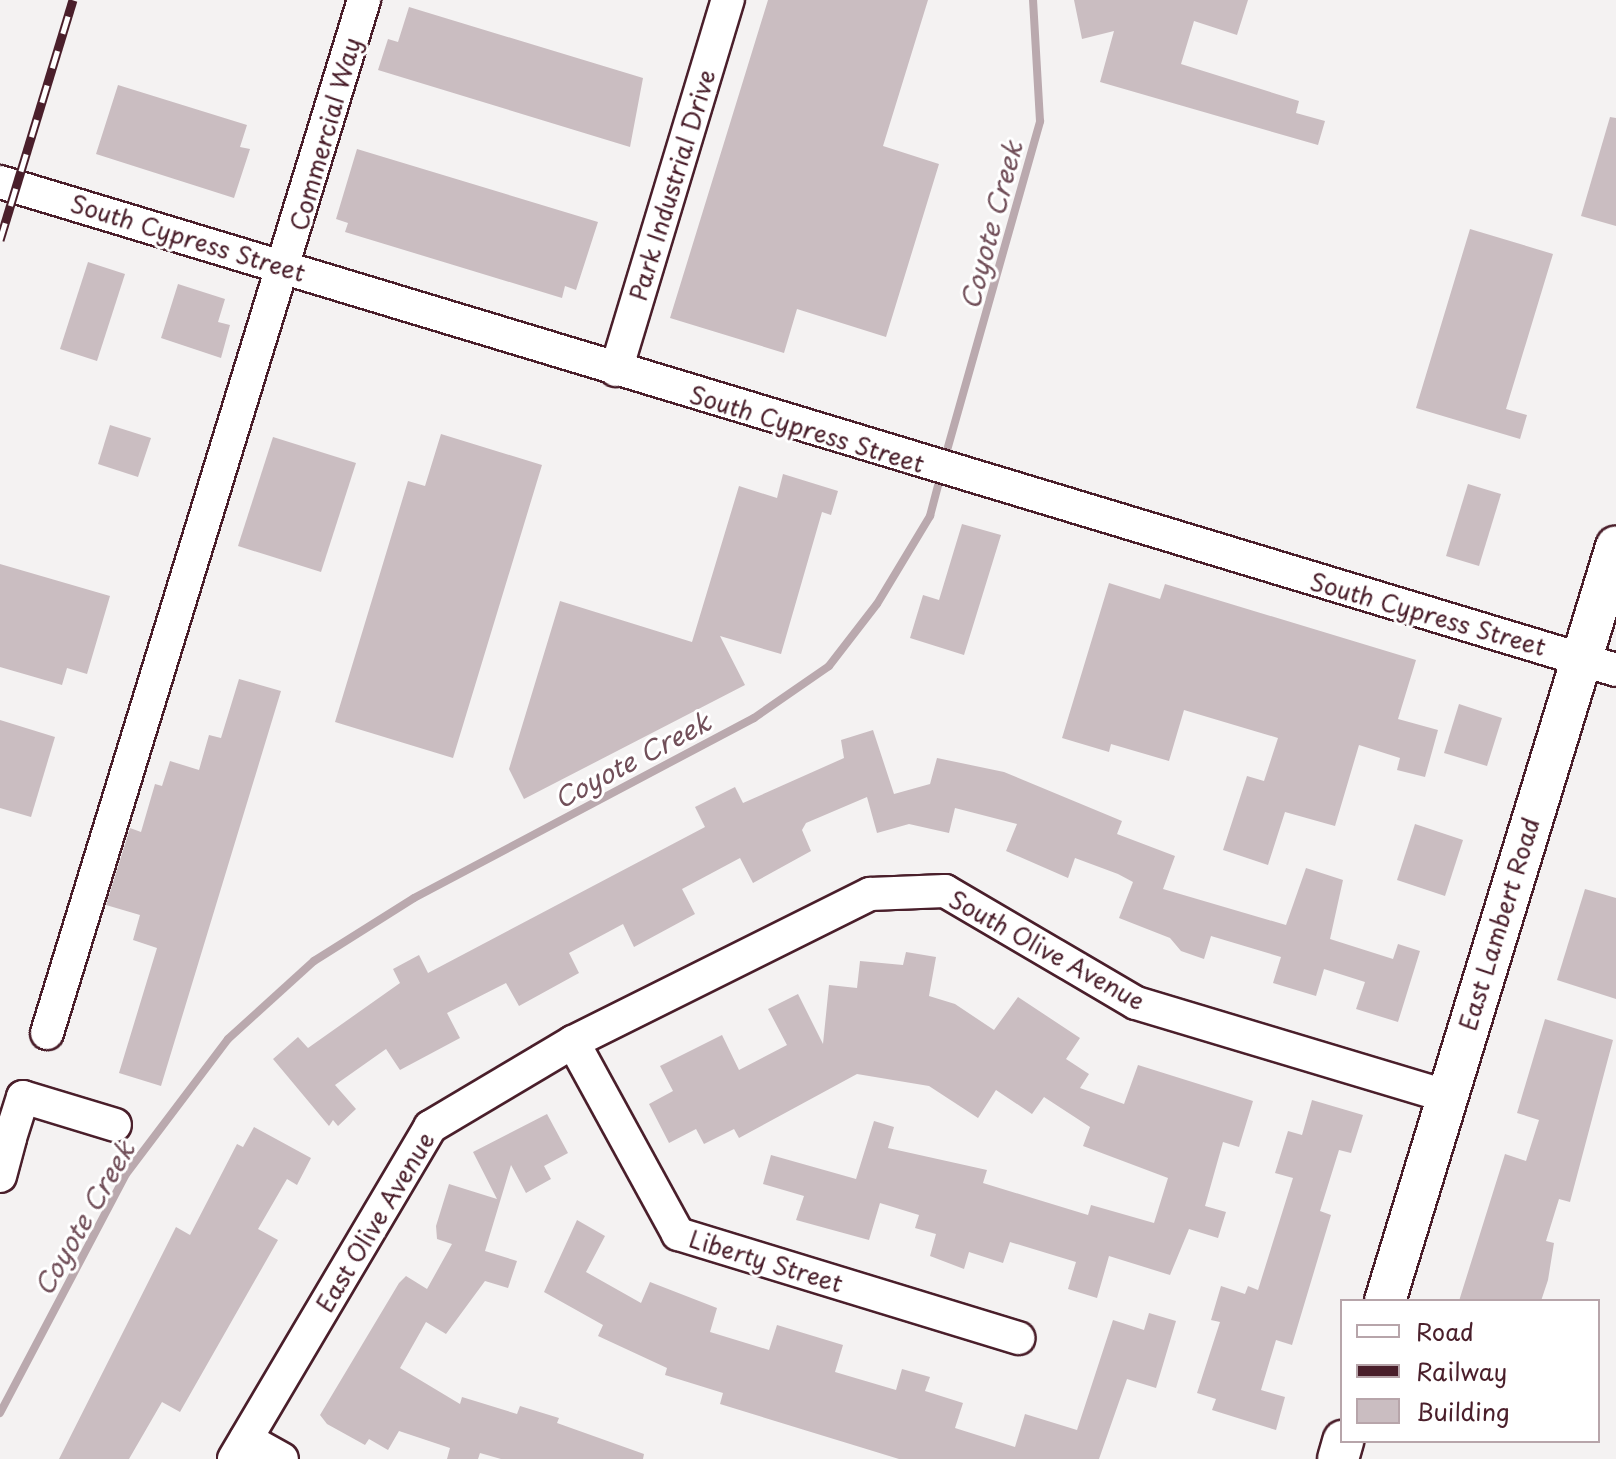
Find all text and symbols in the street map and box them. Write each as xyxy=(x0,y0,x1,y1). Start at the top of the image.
street label: Commercial Way xyxy=(284,35,366,233)
street label: Park Industrial Drive xyxy=(623,66,721,304)
water label: Coyote Creek xyxy=(954,138,1028,312)
street label: South Cypress Street xyxy=(67,188,309,288)
street label: South Cypress Street xyxy=(686,379,928,479)
street label: South Cypress Street xyxy=(1306,566,1550,662)
water label: Coyote Creek xyxy=(549,706,715,814)
street label: East Lambert Road xyxy=(1453,815,1545,1033)
street label: South Olive Avenue xyxy=(943,884,1151,1016)
street label: East Olive Avenue xyxy=(310,1127,440,1317)
water label: Coyote Creek xyxy=(27,1136,141,1300)
street label: Liberty Street xyxy=(685,1224,847,1298)
legend xyxy=(1340,1299,1600,1443)
text: Road xyxy=(1416,1313,1474,1349)
text: Railway xyxy=(1416,1353,1507,1389)
text: Building xyxy=(1416,1393,1510,1429)

